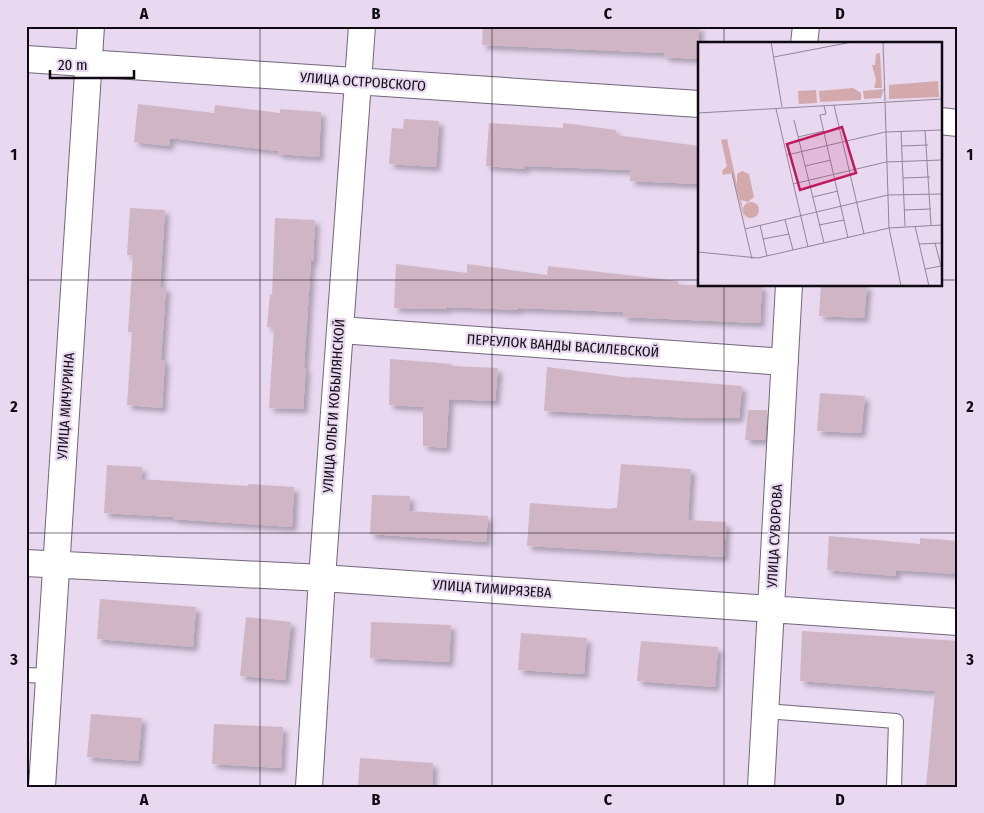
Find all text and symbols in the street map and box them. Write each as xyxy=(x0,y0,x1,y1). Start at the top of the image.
text: A xyxy=(139,4,149,23)
text: B xyxy=(372,4,381,23)
text: C xyxy=(604,4,613,23)
text: D xyxy=(835,4,845,23)
inset map xyxy=(698,42,942,286)
scale bar xyxy=(50,48,134,80)
text: 20 m xyxy=(58,56,88,74)
street label: УЛИЦА ОСТРОВСКОГО xyxy=(299,69,427,95)
text: 1 xyxy=(11,145,17,164)
text: 1 xyxy=(967,145,973,164)
street label: УЛИЦА ОЛЬГИ КОБЫЛЯНСКОЙ xyxy=(319,318,349,495)
street label: ПЕРЕУЛОК ВАНДЫ ВАСИЛЕВСКОЙ xyxy=(466,331,660,361)
street label: УЛИЦА МИЧУРИНА xyxy=(54,351,78,461)
text: 2 xyxy=(9,397,18,416)
text: 2 xyxy=(965,397,974,416)
street label: УЛИЦА СУВОРОВА xyxy=(764,483,786,589)
street label: УЛИЦА ТИМИРЯЗЕВА xyxy=(431,576,553,602)
text: 3 xyxy=(9,650,18,669)
text: 3 xyxy=(965,650,974,669)
text: A xyxy=(139,790,149,809)
text: B xyxy=(372,790,381,809)
text: C xyxy=(604,790,613,809)
text: D xyxy=(835,790,845,809)

